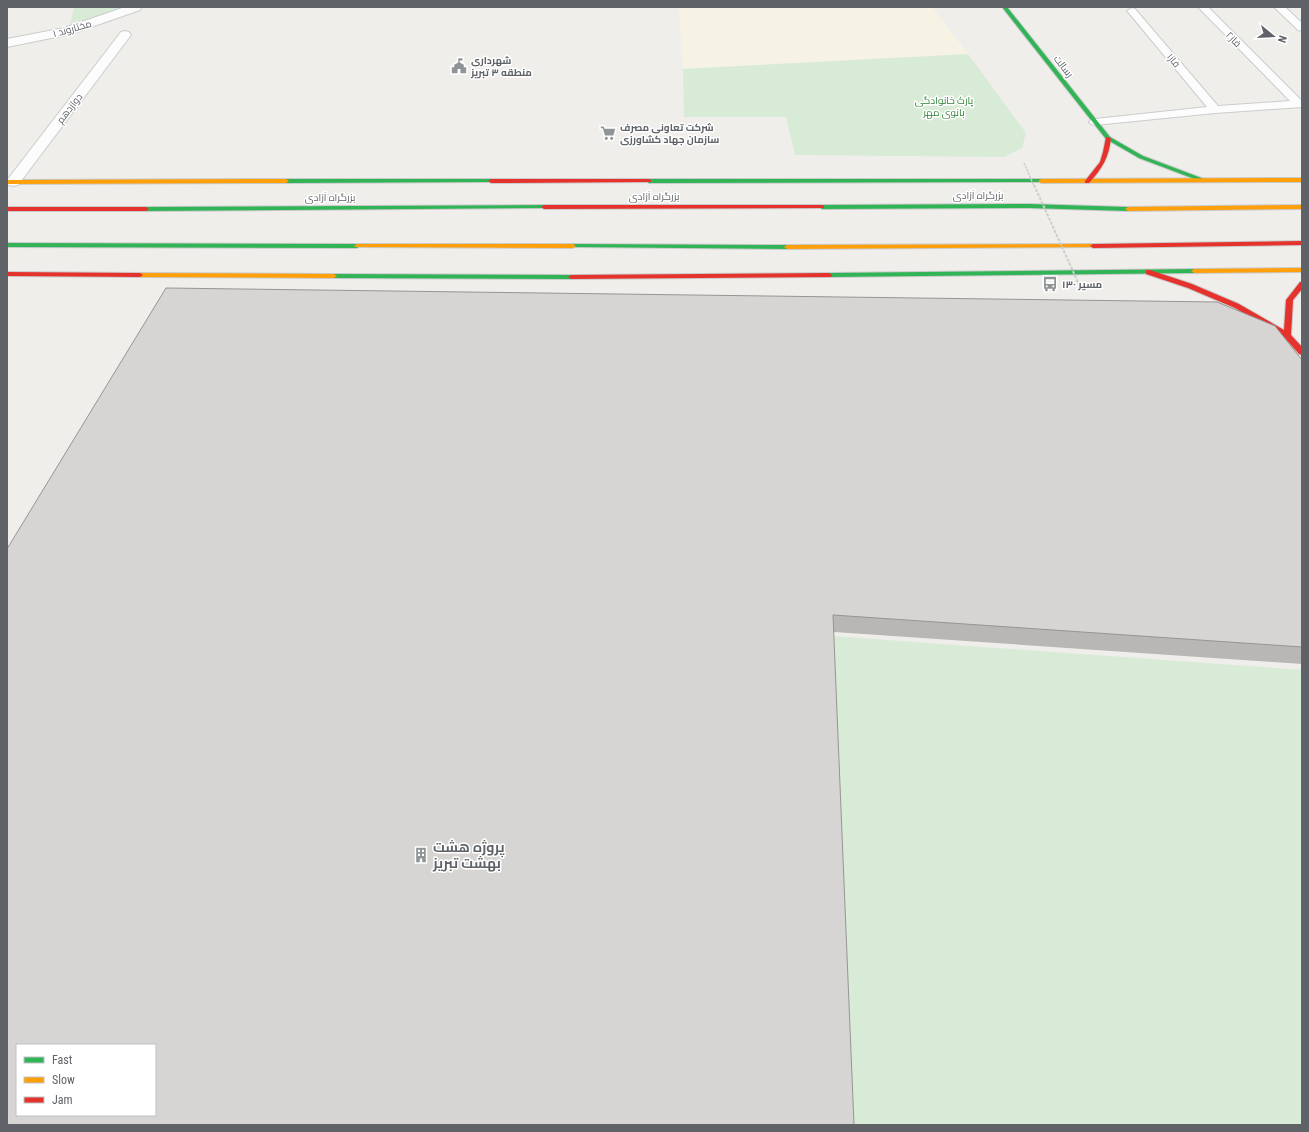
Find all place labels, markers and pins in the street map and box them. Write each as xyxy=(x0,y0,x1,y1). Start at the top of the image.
place label: شهرداری منطقه ۳ تبریز xyxy=(470,55,532,79)
public building icon: شهرداری منطقه ۳ تبریز xyxy=(450,57,468,75)
place label: شرکت تعاونی مصرف سازمان جهاد کشاورزی xyxy=(620,122,719,146)
supermarket icon: شرکت تعاونی مصرف سازمان جهاد کشاورزی xyxy=(599,124,617,142)
bus stop icon: مسیر ۱۳۰ xyxy=(1041,275,1059,293)
place label: مسیر ۱۳۰ xyxy=(1062,279,1102,291)
place label: پروژه هشت بهشت تبریز xyxy=(432,839,505,872)
building icon: پروژه هشت بهشت تبریز xyxy=(412,846,430,864)

